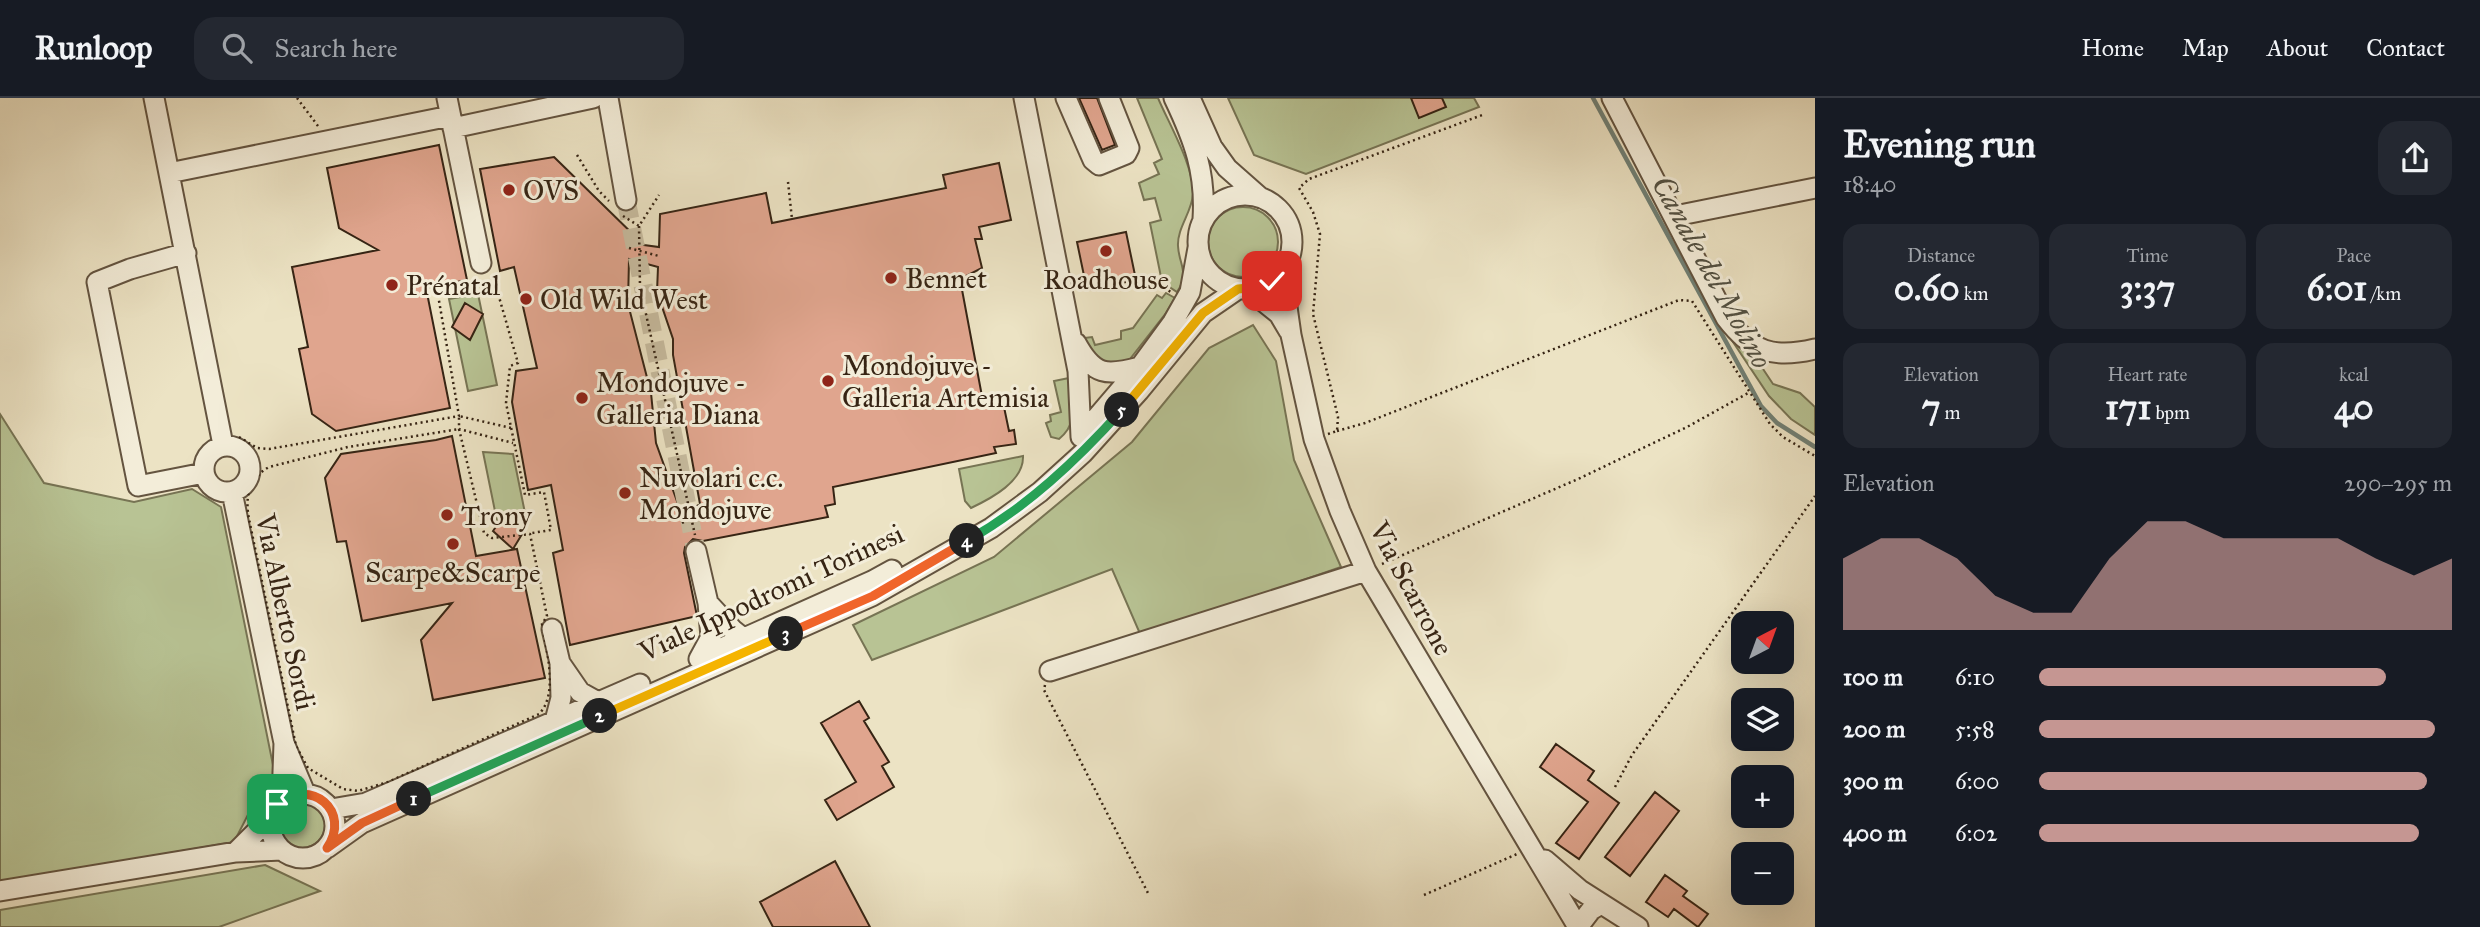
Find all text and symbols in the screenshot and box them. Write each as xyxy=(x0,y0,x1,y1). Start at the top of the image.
search box xyxy=(194,17,684,80)
text: Runloop xyxy=(35,28,152,68)
icon: search xyxy=(218,29,256,67)
text: Search here xyxy=(274,32,397,64)
text: Home xyxy=(2081,33,2144,63)
text: Map xyxy=(2182,33,2229,63)
text: About xyxy=(2267,33,2328,63)
text: Contact xyxy=(2366,33,2445,63)
text: Evening run xyxy=(1843,121,2036,167)
button: share xyxy=(2378,121,2452,195)
water label: Canale del Molino xyxy=(1644,169,1780,375)
text: 18:40 xyxy=(1843,170,1896,198)
place label: OVS xyxy=(523,173,579,208)
marker: OVS xyxy=(501,182,517,198)
marker: Roadhouse xyxy=(1098,243,1114,259)
text: Distance xyxy=(1907,244,1975,267)
text: Time xyxy=(2126,244,2169,267)
text: Pace xyxy=(2337,244,2371,267)
pin xyxy=(1242,251,1302,311)
place label: Bennet xyxy=(905,261,987,296)
place label: Roadhouse xyxy=(1043,262,1169,297)
icon: check xyxy=(1253,262,1291,300)
text: 0.60 xyxy=(1894,267,1960,310)
text: 3:37 xyxy=(2120,267,2175,310)
text: 6:01 xyxy=(2306,267,2367,310)
place label: Prénatal xyxy=(406,268,501,303)
marker: Bennet xyxy=(883,270,899,286)
marker: Prénatal xyxy=(384,277,400,293)
place label: Old Wild West xyxy=(540,282,708,317)
text: km xyxy=(1960,282,1989,305)
text: /km xyxy=(2367,282,2401,305)
marker: Old Wild West xyxy=(518,291,534,307)
place label: Mondojuve - Galleria Artemisia xyxy=(842,348,1049,415)
text: Elevation xyxy=(1903,363,1979,386)
text: Heart rate xyxy=(2108,363,2187,386)
text: kcal xyxy=(2339,363,2369,386)
place label: Mondojuve - Galleria Diana xyxy=(596,365,760,432)
marker: Mondojuve - Galleria Artemisia xyxy=(820,373,836,389)
text: 7 xyxy=(1922,386,1940,429)
text: 171 xyxy=(2105,386,2151,429)
text: 40 xyxy=(2334,386,2374,429)
marker: Mondojuve - Galleria Diana xyxy=(574,390,590,406)
pin: 5 xyxy=(1104,392,1140,428)
text: 5 xyxy=(1117,398,1126,421)
text: m xyxy=(1940,401,1961,424)
text: bpm xyxy=(2151,401,2190,424)
place label: Nuvolari c.c. Mondojuve xyxy=(639,460,783,527)
text: Elevation xyxy=(1843,469,1934,497)
text: 290–295 m xyxy=(2344,469,2452,497)
marker: Nuvolari c.c. Mondojuve xyxy=(617,485,633,501)
place label: Trony xyxy=(461,498,533,533)
marker: Trony xyxy=(439,507,455,523)
street label: Via Alberto Sordi xyxy=(247,510,323,714)
street label: Via Scarrone xyxy=(1361,514,1461,661)
street label: Viale Ippodromi Torinesi xyxy=(632,516,909,670)
pin: 4 xyxy=(950,524,984,558)
text: 4 xyxy=(961,529,972,552)
marker: Scarpe&Scarpe xyxy=(445,536,461,552)
place label: Scarpe&Scarpe xyxy=(365,555,541,590)
north arrow xyxy=(1731,611,1794,674)
map controls xyxy=(1731,611,1794,905)
pin: 3 xyxy=(768,616,804,652)
text: 3 xyxy=(782,622,789,645)
text: 100 m xyxy=(1843,663,1903,691)
text: 6:10 xyxy=(1955,663,1995,691)
button: layers xyxy=(1731,688,1794,751)
pin: 2 xyxy=(582,698,618,734)
text: 2 xyxy=(595,704,604,727)
text: 200 m xyxy=(1843,715,1905,743)
text: 5:58 xyxy=(1955,715,1994,743)
button: + xyxy=(1731,765,1794,828)
text: 300 m xyxy=(1843,767,1903,795)
text: 6:00 xyxy=(1955,767,1999,795)
pin xyxy=(247,774,307,834)
pin: 1 xyxy=(396,782,432,816)
icon: arrive xyxy=(258,785,296,823)
text: 1 xyxy=(410,787,417,810)
text: 400 m xyxy=(1843,819,1907,847)
text: 6:02 xyxy=(1955,819,1997,847)
button: − xyxy=(1731,842,1794,905)

